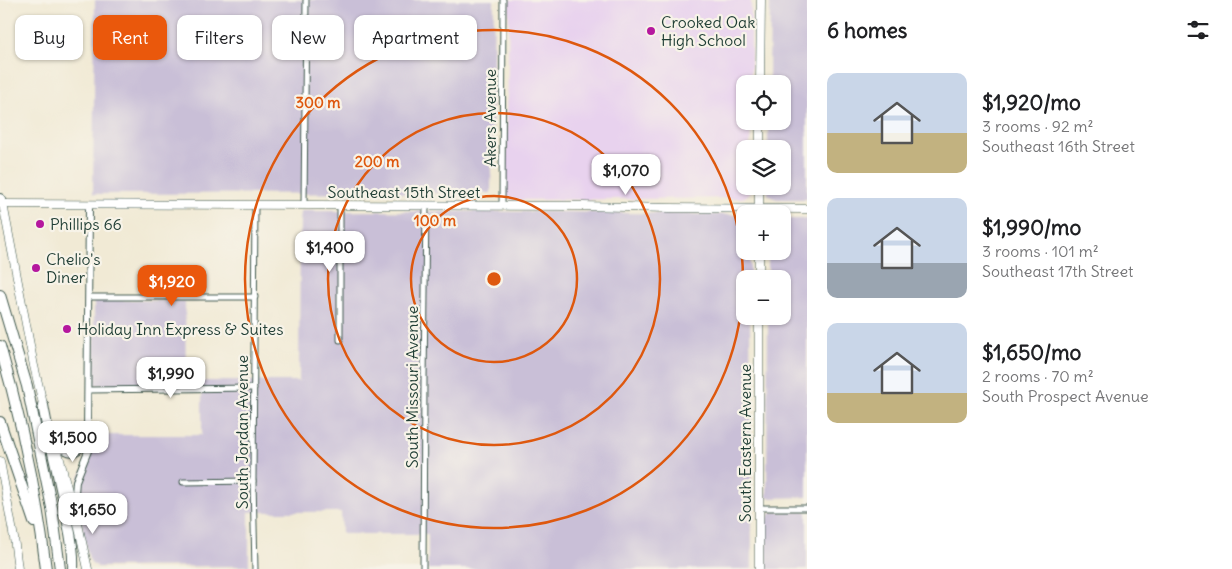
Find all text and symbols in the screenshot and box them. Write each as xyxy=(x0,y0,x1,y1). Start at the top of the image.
place label: Crooked Oak High School xyxy=(661,12,755,50)
chip: Buy xyxy=(15,15,83,60)
chip: Rent xyxy=(93,15,167,60)
chip: Filters xyxy=(177,15,262,60)
chip: New xyxy=(272,15,344,60)
chip: Apartment xyxy=(354,15,477,60)
icon: filters xyxy=(1184,16,1212,44)
text: 6 homes xyxy=(827,17,907,44)
marker: Crooked Oak High School xyxy=(645,25,657,37)
street label: Akers Avenue xyxy=(480,69,500,167)
map controls xyxy=(736,75,791,325)
button: locate xyxy=(736,75,791,130)
text: $1,920/mo xyxy=(982,89,1081,116)
text: 300 m xyxy=(296,93,341,112)
icon: home xyxy=(867,93,927,153)
text: 3 rooms · 92 m² xyxy=(982,116,1094,136)
text: Southeast 16th Street xyxy=(982,136,1135,156)
button: layers xyxy=(736,140,791,195)
text: 200 m xyxy=(355,152,399,171)
pin: $1,070 xyxy=(585,154,667,196)
text: $1,070 xyxy=(603,160,649,180)
street label: Southeast 15th Street xyxy=(328,182,481,202)
button: + xyxy=(736,205,791,260)
text: 100 m xyxy=(414,211,456,230)
place label: Phillips 66 xyxy=(50,214,122,234)
text: $1,990/mo xyxy=(982,214,1081,241)
marker: Phillips 66 xyxy=(34,218,46,230)
icon: home xyxy=(867,218,927,278)
pin: $1,400 xyxy=(289,230,371,273)
text: $1,400 xyxy=(306,237,354,257)
text: 3 rooms · 101 m² xyxy=(982,241,1099,261)
place label: Chelio's Diner xyxy=(46,249,101,287)
text: Southeast 17th Street xyxy=(982,261,1133,281)
marker: Chelio's Diner xyxy=(30,262,42,274)
pin: $1,920 xyxy=(131,264,213,307)
centre of rings xyxy=(485,270,503,288)
button: − xyxy=(736,270,791,325)
text: $1,920 xyxy=(149,271,195,291)
street label: South Missouri Avenue xyxy=(402,306,422,468)
place label: Holiday Inn Express & Suites xyxy=(77,319,284,339)
marker: Holiday Inn Express & Suites xyxy=(61,323,73,335)
text: $1,650/mo xyxy=(982,339,1081,366)
icon: home xyxy=(867,343,927,403)
street label: South Jordan Avenue xyxy=(232,355,252,509)
pin: $1,990 xyxy=(130,356,212,399)
text: $1,990 xyxy=(147,363,195,383)
street label: South Eastern Avenue xyxy=(735,364,755,522)
text: 2 rooms · 70 m² xyxy=(982,366,1094,386)
text: South Prospect Avenue xyxy=(982,386,1149,406)
pin: $1,500 xyxy=(32,420,114,463)
text: $1,500 xyxy=(49,427,97,447)
pin: $1,650 xyxy=(52,492,134,535)
text: $1,650 xyxy=(69,499,117,519)

